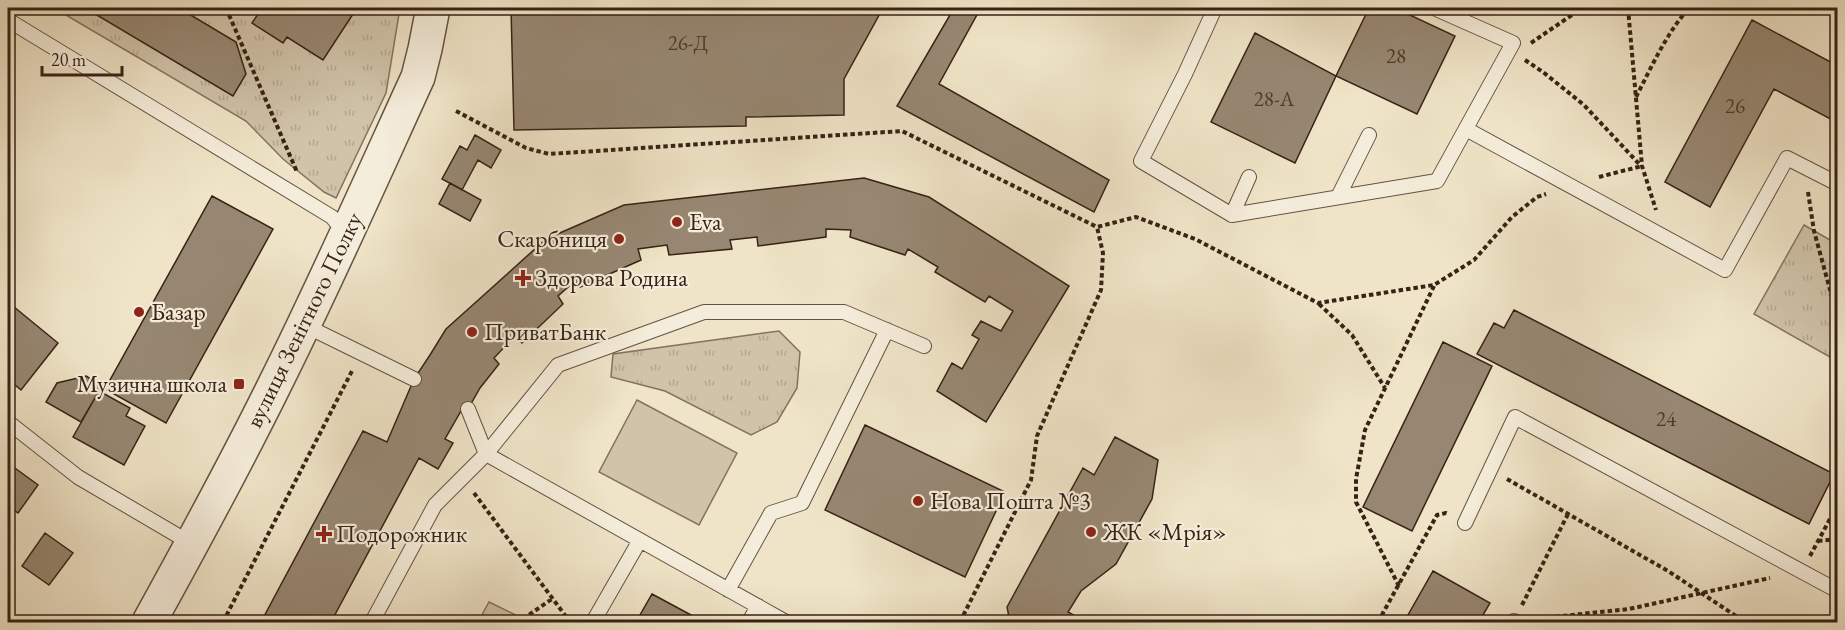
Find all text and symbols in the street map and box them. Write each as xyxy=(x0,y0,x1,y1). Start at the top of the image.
house number: 26-Д xyxy=(668,29,708,56)
scale bar xyxy=(42,39,122,77)
house number: 28 xyxy=(1386,42,1406,69)
text: 20 m xyxy=(51,48,86,71)
house number: 28-А xyxy=(1254,85,1295,112)
house number: 26 xyxy=(1725,92,1745,119)
place label: Eva xyxy=(689,206,722,237)
street label: вулиця Зенітного Полку xyxy=(238,207,369,433)
marker: Eva xyxy=(670,215,684,229)
place label: Скарбниця xyxy=(497,223,607,254)
marker: Скарбниця xyxy=(612,232,626,246)
place label: Здорова Родина xyxy=(535,262,688,293)
marker: Здорова Родина xyxy=(516,271,530,285)
place label: Базар xyxy=(151,296,206,327)
marker: Базар xyxy=(132,305,146,319)
place label: ПриватБанк xyxy=(484,316,607,347)
marker: ПриватБанк xyxy=(465,325,479,339)
place label: Музична школа xyxy=(77,368,227,399)
marker: Музична школа xyxy=(232,377,246,391)
house number: 24 xyxy=(1656,405,1677,432)
place label: Нова Пошта №3 xyxy=(930,485,1091,516)
marker: Нова Пошта №3 xyxy=(911,494,925,508)
place label: ЖК «Мрія» xyxy=(1102,516,1226,547)
place label: Подорожник xyxy=(336,518,468,549)
marker: ЖК «Мрія» xyxy=(1084,525,1098,539)
marker: Подорожник xyxy=(317,527,331,541)

